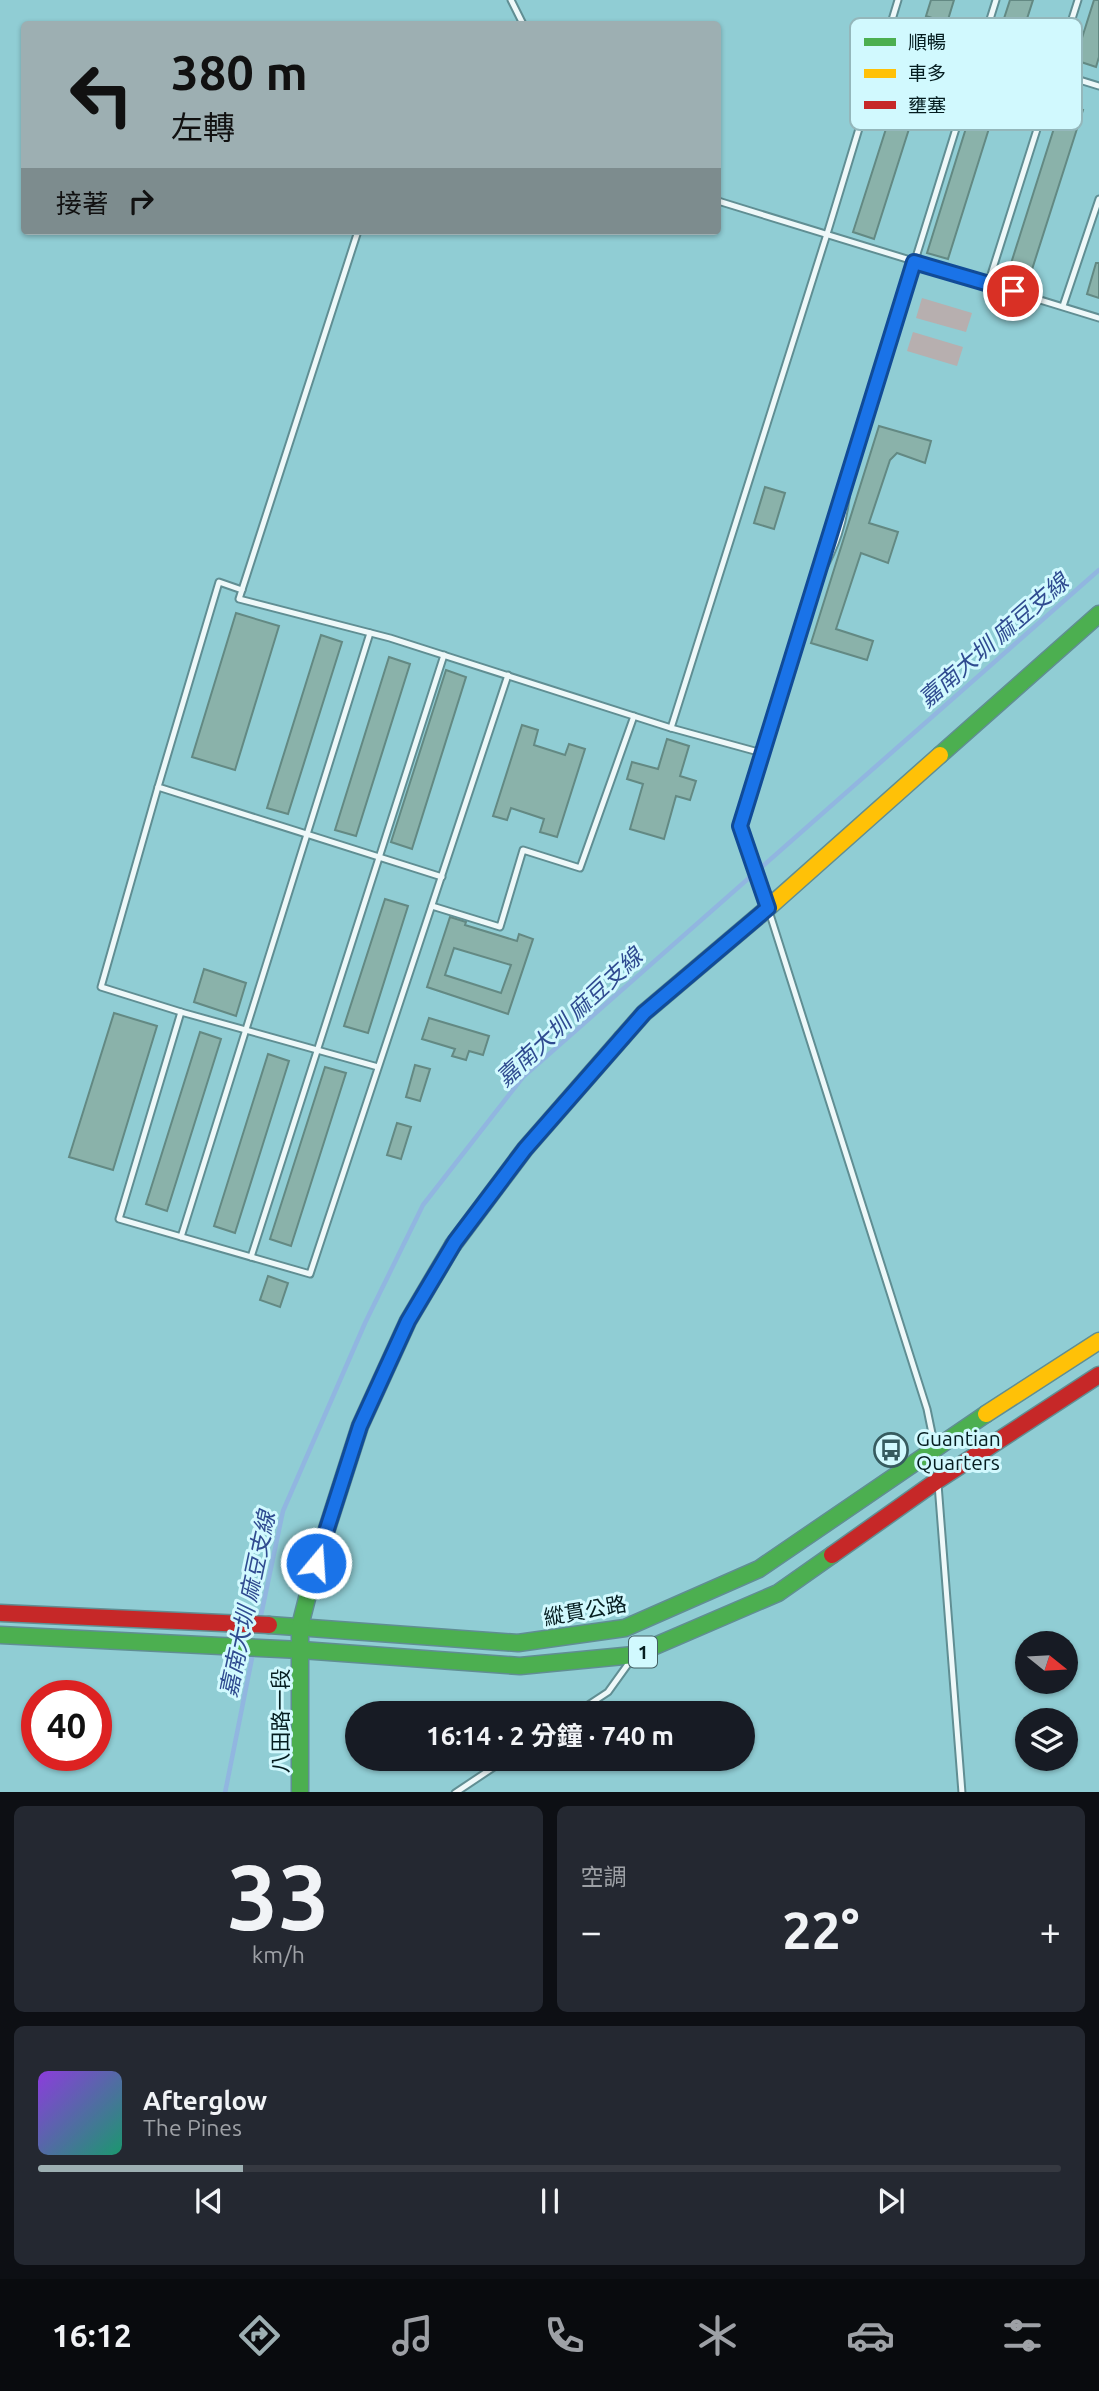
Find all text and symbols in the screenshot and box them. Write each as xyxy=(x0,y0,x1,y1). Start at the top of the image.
legend xyxy=(850,18,1082,130)
text: 順暢 xyxy=(908,31,946,53)
text: 380 m xyxy=(171,44,308,99)
icon: left xyxy=(56,49,147,140)
text: 車多 xyxy=(908,62,946,84)
text: 壅塞 xyxy=(908,94,946,116)
text: 左轉 xyxy=(171,109,235,145)
icon: right xyxy=(122,182,160,220)
text: 接著 xyxy=(56,189,108,218)
pin xyxy=(983,261,1043,321)
icon: arrive xyxy=(994,272,1032,310)
water label: 嘉南大圳 麻豆支線 xyxy=(913,566,1075,712)
water label: 嘉南大圳 麻豆支線 xyxy=(491,941,649,1091)
place label: Guantian Quarters xyxy=(916,1426,1001,1474)
bus stop icon: Guantian Quarters xyxy=(872,1431,910,1469)
water label: 嘉南大圳 麻豆支線 xyxy=(215,1506,280,1699)
position arrow xyxy=(279,1526,353,1600)
street label: 縱貫公路 xyxy=(542,1591,628,1629)
north arrow xyxy=(1015,1631,1078,1694)
map controls xyxy=(1015,1631,1078,1771)
road number: 1 xyxy=(629,1636,657,1668)
street label: 八田路一段 xyxy=(268,1669,292,1774)
speed limit sign: 40 xyxy=(21,1680,112,1771)
button: layers xyxy=(1015,1708,1078,1771)
text: 16:14 · 2 分鐘 · 740 m xyxy=(426,1721,674,1750)
text: 33 xyxy=(227,1845,330,1947)
text: 空調 xyxy=(581,1864,627,1889)
text: 22° xyxy=(782,1901,859,1959)
text: − xyxy=(581,1910,602,1952)
text: + xyxy=(1040,1910,1061,1952)
text: km/h xyxy=(252,1942,305,1967)
text: Afterglow xyxy=(143,2086,267,2115)
text: The Pines xyxy=(143,2115,242,2140)
icon: previous xyxy=(190,2182,228,2220)
icon: pause xyxy=(531,2182,569,2220)
icon: next xyxy=(872,2182,910,2220)
icon: directions xyxy=(235,2311,284,2360)
icon: music xyxy=(388,2311,437,2360)
icon: phone xyxy=(540,2311,589,2360)
icon: climate xyxy=(693,2311,742,2360)
icon: car xyxy=(846,2311,895,2360)
icon: filters xyxy=(998,2311,1047,2360)
text: 16:12 xyxy=(52,2317,132,2353)

